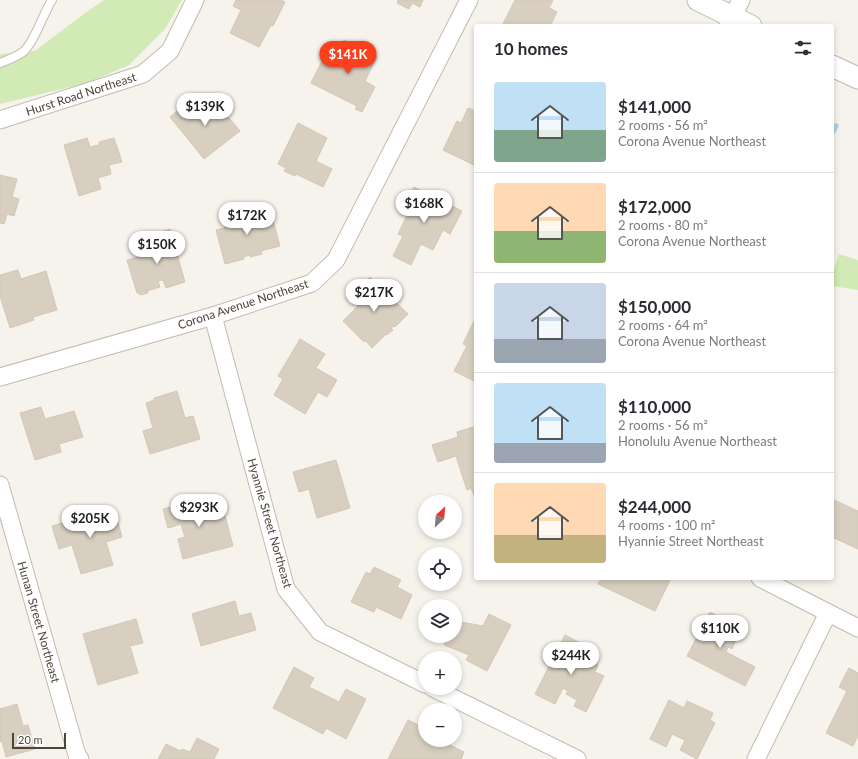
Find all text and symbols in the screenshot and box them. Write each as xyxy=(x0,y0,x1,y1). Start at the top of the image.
icon: filters xyxy=(792,37,814,59)
text: 10 homes xyxy=(494,38,568,59)
pin: $141K xyxy=(320,41,376,75)
text: $141K xyxy=(328,46,368,62)
street label: Hurst Road Northeast xyxy=(24,69,139,119)
pin: $139K xyxy=(177,93,233,127)
text: $141,000 xyxy=(618,96,691,117)
text: $139K xyxy=(185,98,225,114)
icon: home xyxy=(526,98,574,146)
text: 2 rooms · 56 m² xyxy=(618,117,708,133)
text: Corona Avenue Northeast xyxy=(618,133,766,149)
pin: $168K xyxy=(396,190,452,224)
text: $168K xyxy=(404,195,444,211)
text: $172,000 xyxy=(618,196,691,217)
icon: home xyxy=(526,199,574,247)
pin: $172K xyxy=(219,202,275,236)
text: $172K xyxy=(227,207,267,223)
text: 2 rooms · 80 m² xyxy=(618,217,708,233)
pin: $150K xyxy=(129,231,185,265)
text: Corona Avenue Northeast xyxy=(618,233,766,249)
text: $150K xyxy=(137,236,177,252)
street label: Corona Avenue Northeast xyxy=(176,276,311,332)
pin: $217K xyxy=(346,279,402,313)
text: $217K xyxy=(354,284,394,300)
text: $150,000 xyxy=(618,296,691,317)
icon: home xyxy=(526,299,574,347)
text: 2 rooms · 64 m² xyxy=(618,317,708,333)
text: Corona Avenue Northeast xyxy=(618,333,766,349)
text: $110,000 xyxy=(618,396,691,417)
icon: home xyxy=(526,399,574,447)
text: 2 rooms · 56 m² xyxy=(618,417,708,433)
text: Honolulu Avenue Northeast xyxy=(618,433,777,449)
street label: Hyannie Street Northeast xyxy=(244,456,296,590)
pin: $293K xyxy=(171,494,227,528)
north arrow xyxy=(418,495,462,539)
map controls xyxy=(418,495,462,747)
text: $244,000 xyxy=(618,496,691,517)
text: $293K xyxy=(179,499,219,515)
icon: home xyxy=(526,499,574,547)
pin: $205K xyxy=(62,505,118,539)
text: $205K xyxy=(70,510,110,526)
text: 4 rooms · 100 m² xyxy=(618,517,715,533)
text: Hyannie Street Northeast xyxy=(618,533,764,549)
button: locate xyxy=(418,547,462,591)
street label: Hunan Street Northeast xyxy=(14,559,64,685)
button: layers xyxy=(418,599,462,643)
pin: $110K xyxy=(692,615,748,649)
text: $110K xyxy=(700,620,740,636)
pin: $244K xyxy=(543,642,599,676)
text: $244K xyxy=(551,647,591,663)
button: + xyxy=(418,651,462,695)
button: − xyxy=(418,703,462,747)
scale bar xyxy=(12,731,66,750)
text: 20 m xyxy=(18,733,43,746)

